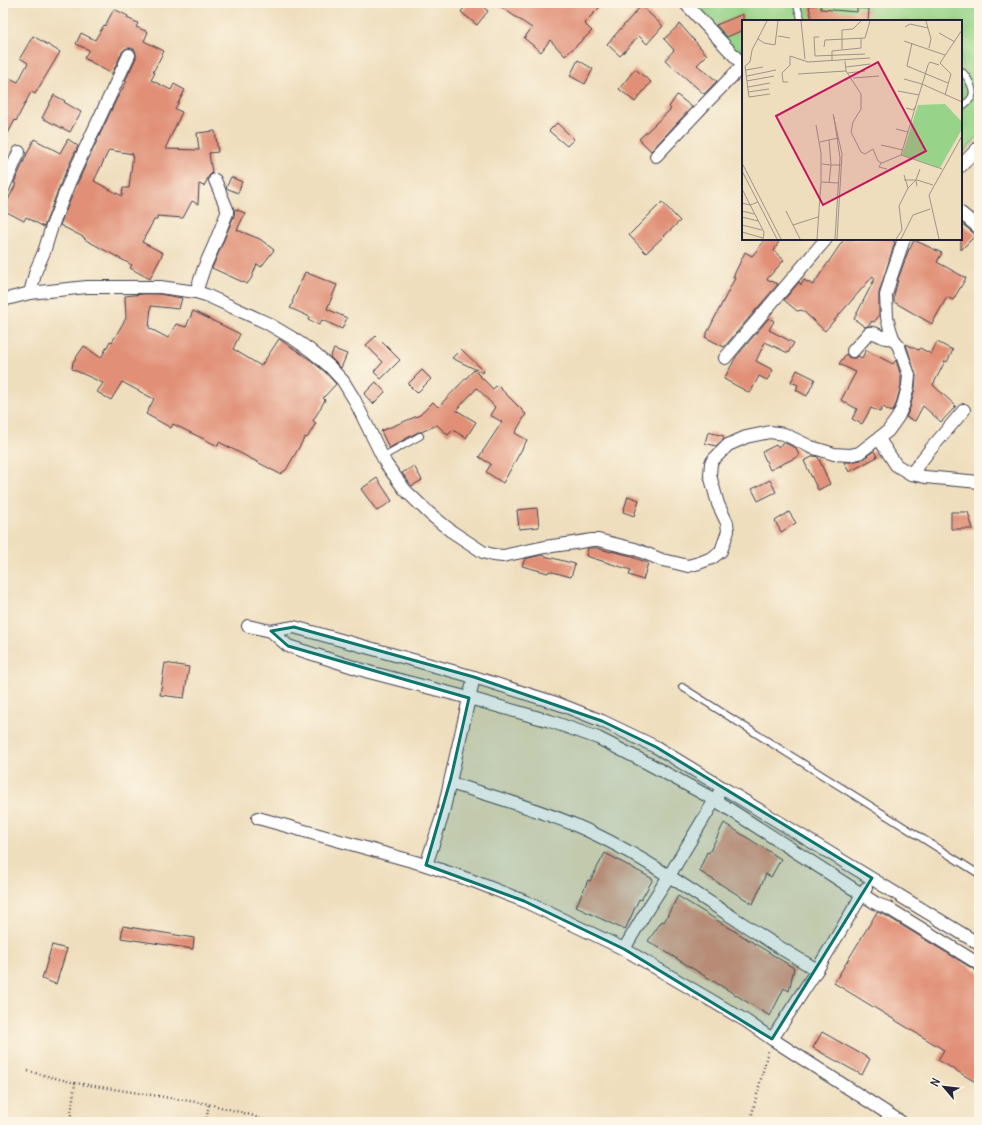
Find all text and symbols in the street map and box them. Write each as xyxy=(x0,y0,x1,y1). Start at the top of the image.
inset map xyxy=(742,20,962,240)
north arrow xyxy=(924,1067,964,1107)
text: N xyxy=(927,1076,943,1089)

